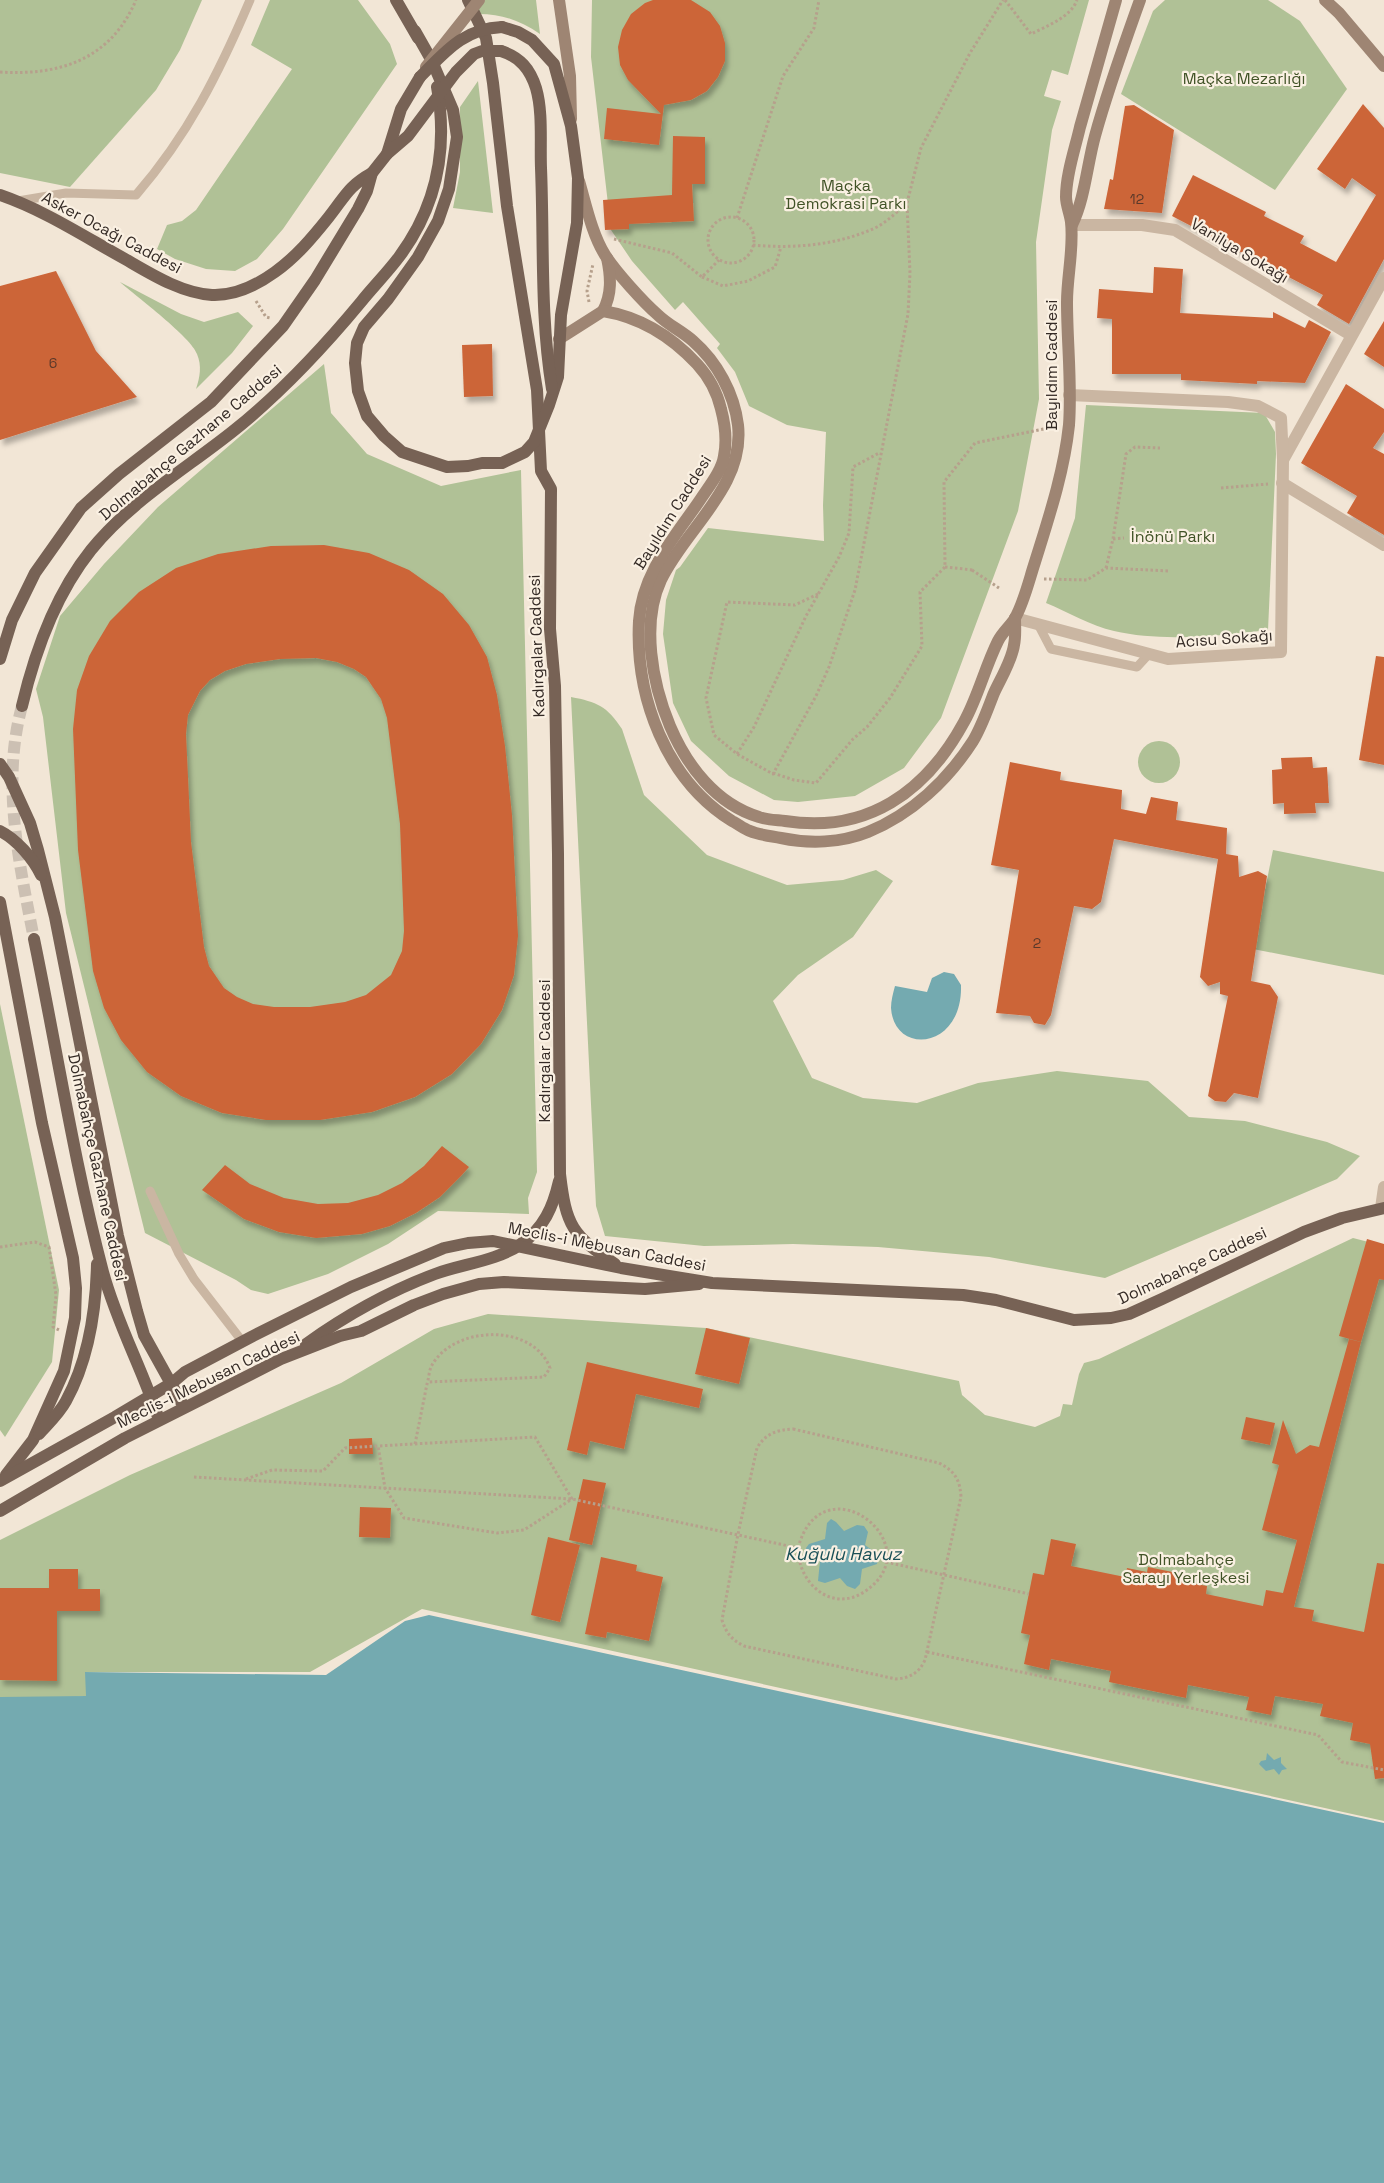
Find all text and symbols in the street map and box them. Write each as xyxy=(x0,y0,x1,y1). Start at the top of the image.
park label: Maçka Mezarlığı xyxy=(1183,68,1305,89)
park label: Maçka Demokrasi Parkı xyxy=(786,175,906,214)
street label: Asker Ocağı Caddesi xyxy=(38,187,185,278)
house number: 12 xyxy=(1130,190,1144,208)
street label: Vanilya Sokağı xyxy=(1187,213,1293,288)
street label: Bayıldım Caddesi xyxy=(1041,300,1062,431)
house number: 6 xyxy=(49,354,57,372)
street label: Dolmabahçe Gazhane Caddesi xyxy=(95,360,286,525)
street label: Bayıldım Caddesi xyxy=(629,451,716,573)
park label: İnönü Parkı xyxy=(1131,526,1215,547)
street label: Kadırgalar Caddesi xyxy=(524,574,549,718)
street label: Acısu Sokağı xyxy=(1175,625,1273,652)
house number: 2 xyxy=(1033,934,1041,952)
street label: Kadırgalar Caddesi xyxy=(534,979,555,1123)
street label: Dolmabahçe Gazhane Caddesi xyxy=(63,1051,132,1283)
street label: Meclis-i Mebusan Caddesi xyxy=(506,1217,708,1276)
street label: Dolmabahçe Caddesi xyxy=(1115,1222,1270,1309)
street label: Meclis-i Mebusan Caddesi xyxy=(113,1326,303,1433)
water label: Kuğulu Havuz xyxy=(785,1542,903,1565)
park label: Dolmabahçe Sarayı Yerleşkesi xyxy=(1122,1549,1250,1588)

